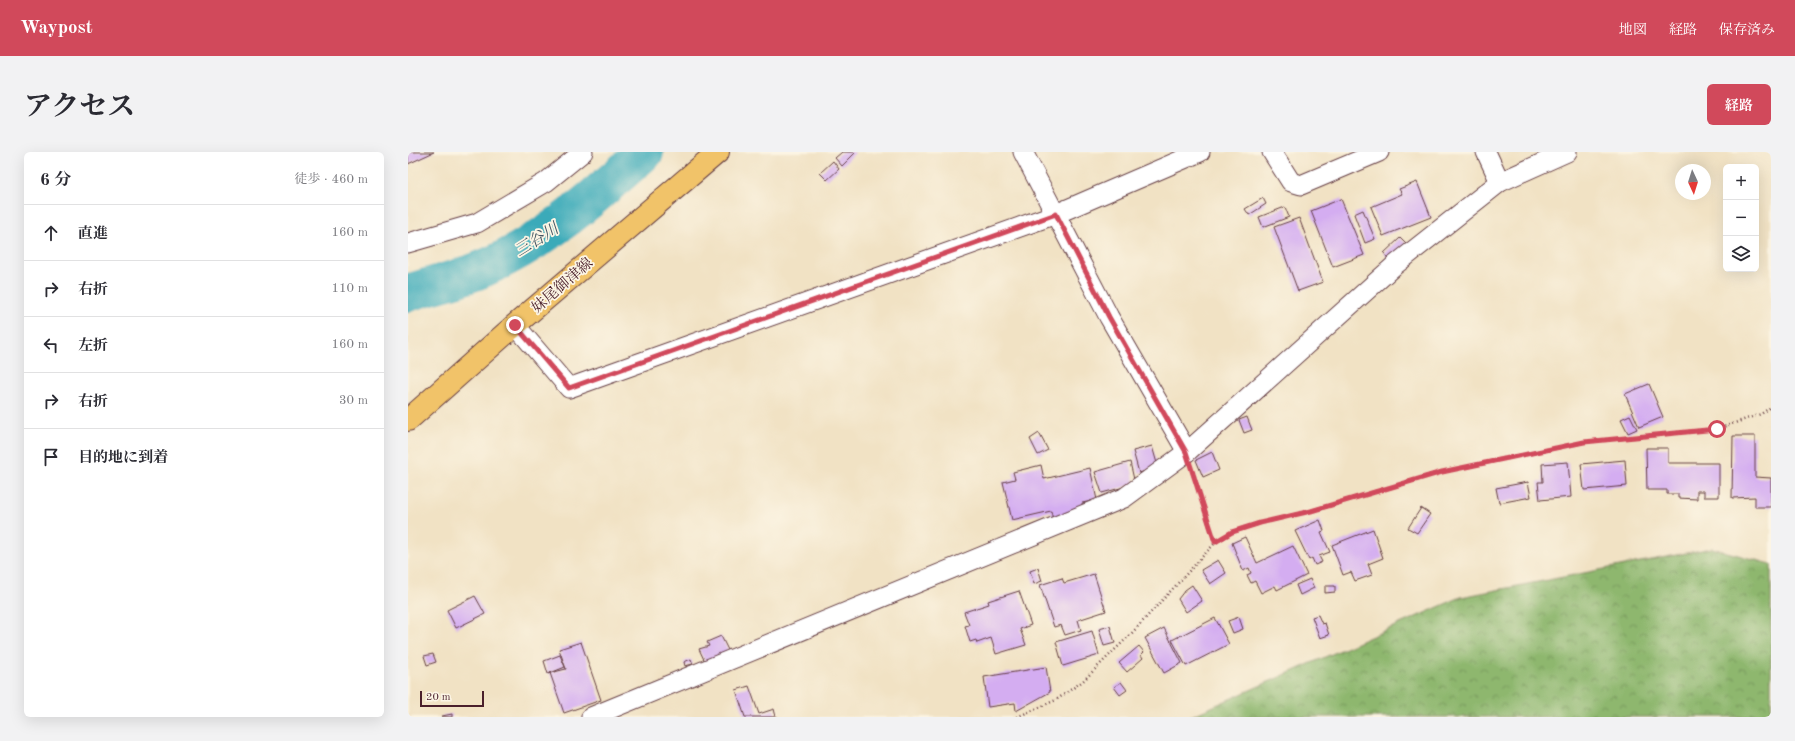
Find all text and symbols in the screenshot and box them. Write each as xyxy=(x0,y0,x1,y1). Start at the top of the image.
text: Waypost xyxy=(20,19,93,38)
text: 地図 xyxy=(1619,23,1647,37)
text: 経路 xyxy=(1669,23,1697,37)
text: 保存済み xyxy=(1719,23,1775,37)
button: 経路 xyxy=(1707,84,1771,125)
text: アクセス xyxy=(24,94,135,122)
north arrow xyxy=(1675,164,1711,200)
map controls xyxy=(1723,164,1759,272)
button: + xyxy=(1723,164,1759,200)
text: 6 分 xyxy=(40,172,72,189)
text: 徒歩 · 460 m xyxy=(294,173,368,186)
button: − xyxy=(1723,200,1759,236)
water label: 三谷川 xyxy=(511,218,563,260)
icon: ahead xyxy=(40,222,62,244)
text: 160 m xyxy=(331,226,368,239)
text: 直進 xyxy=(78,227,108,242)
button: layers xyxy=(1723,236,1759,272)
street label: 妹尾御津線 xyxy=(528,254,596,316)
icon: right xyxy=(40,278,62,300)
text: 110 m xyxy=(331,282,368,295)
text: 右折 xyxy=(78,283,108,298)
route end xyxy=(506,316,524,334)
icon: left xyxy=(40,334,62,356)
text: 160 m xyxy=(331,338,368,351)
text: 左折 xyxy=(78,339,108,354)
icon: right xyxy=(40,390,62,412)
text: 30 m xyxy=(339,394,368,407)
text: 右折 xyxy=(78,395,108,410)
route start xyxy=(1708,420,1726,438)
icon: arrive xyxy=(40,446,62,468)
text: 目的地に到着 xyxy=(78,451,168,466)
scale bar xyxy=(420,689,484,708)
text: 20 m xyxy=(426,692,451,703)

